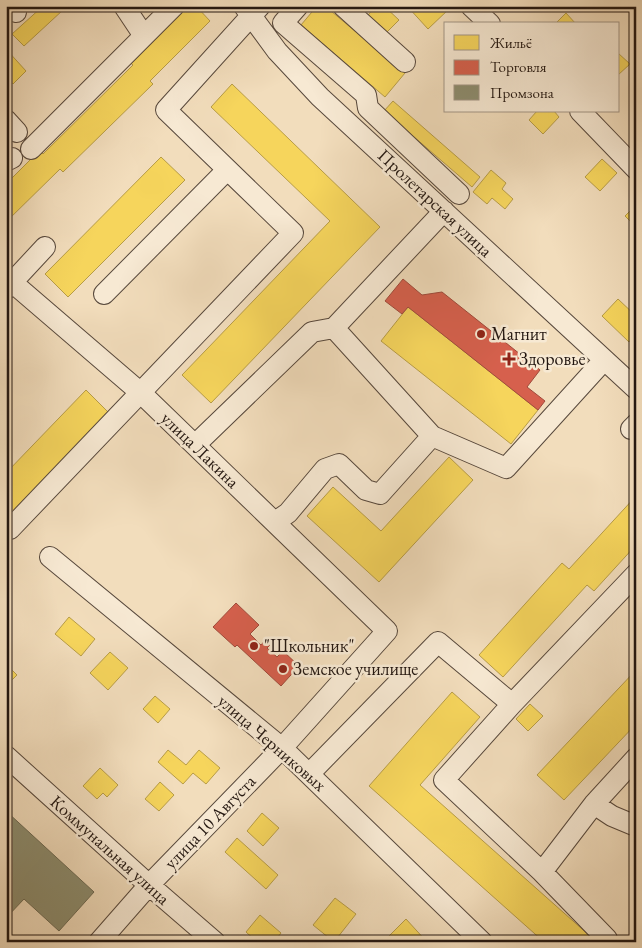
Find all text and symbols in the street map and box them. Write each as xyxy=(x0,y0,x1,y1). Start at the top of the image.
legend xyxy=(444,22,620,112)
text: Жильё xyxy=(489,33,532,52)
text: Торговля xyxy=(490,57,547,76)
text: Промзона xyxy=(490,83,554,102)
street label: Пролетарская улица xyxy=(373,144,498,262)
place label: Магнит xyxy=(491,322,547,345)
marker: Магнит xyxy=(475,328,487,340)
place label: Здоровье xyxy=(519,347,585,370)
marker: Здоровье xyxy=(503,353,515,365)
street label: улица Лакина xyxy=(156,407,245,493)
place label: "Школьник" xyxy=(264,634,354,657)
marker: "Школьник" xyxy=(248,640,260,652)
place label: Земское училище xyxy=(293,657,418,680)
marker: Земское училище xyxy=(277,663,289,675)
street label: улица Черниковых xyxy=(213,689,332,796)
street label: улица 10 Августа xyxy=(159,769,261,874)
street label: Коммунальная улица xyxy=(46,790,176,910)

